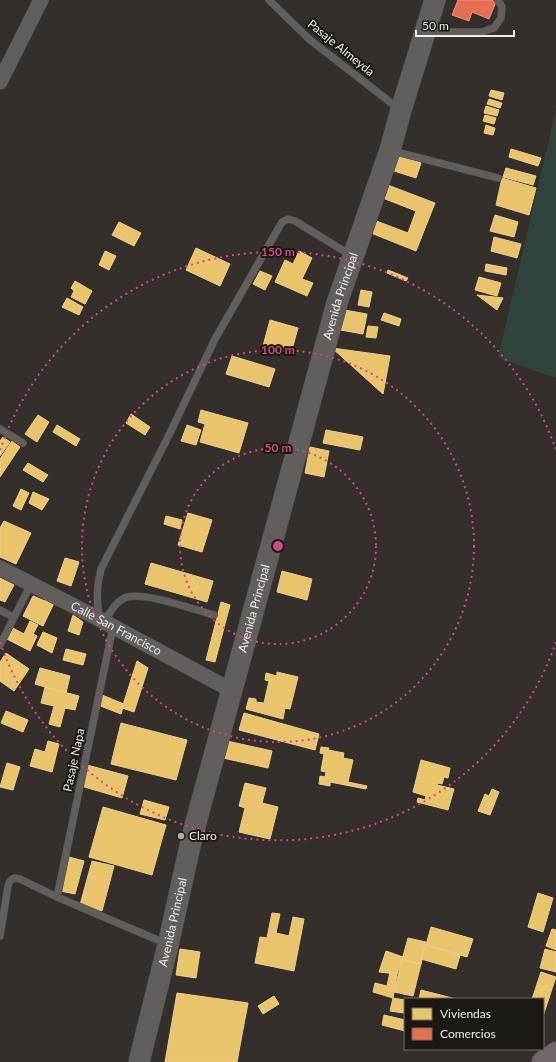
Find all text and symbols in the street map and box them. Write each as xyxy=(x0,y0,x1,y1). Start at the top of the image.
scale bar xyxy=(416,12,514,38)
street label: Pasaje Almeyda xyxy=(305,16,378,79)
text: 50 m xyxy=(422,18,449,33)
text: 150 m xyxy=(261,244,295,259)
street label: Avenida Principal xyxy=(319,250,361,341)
text: 100 m xyxy=(261,342,295,357)
text: 50 m xyxy=(265,440,291,455)
centre of rings xyxy=(271,539,285,553)
street label: Avenida Principal xyxy=(234,563,273,654)
street label: Calle San Francisco xyxy=(68,598,165,658)
street label: Pasaje Napa xyxy=(60,727,88,793)
place label: Claro xyxy=(189,828,217,843)
marker: Claro xyxy=(176,831,186,841)
street label: Avenida Principal xyxy=(155,876,190,968)
legend xyxy=(404,998,544,1050)
text: Viviendas xyxy=(440,1006,491,1021)
text: Comercios xyxy=(440,1026,496,1041)

